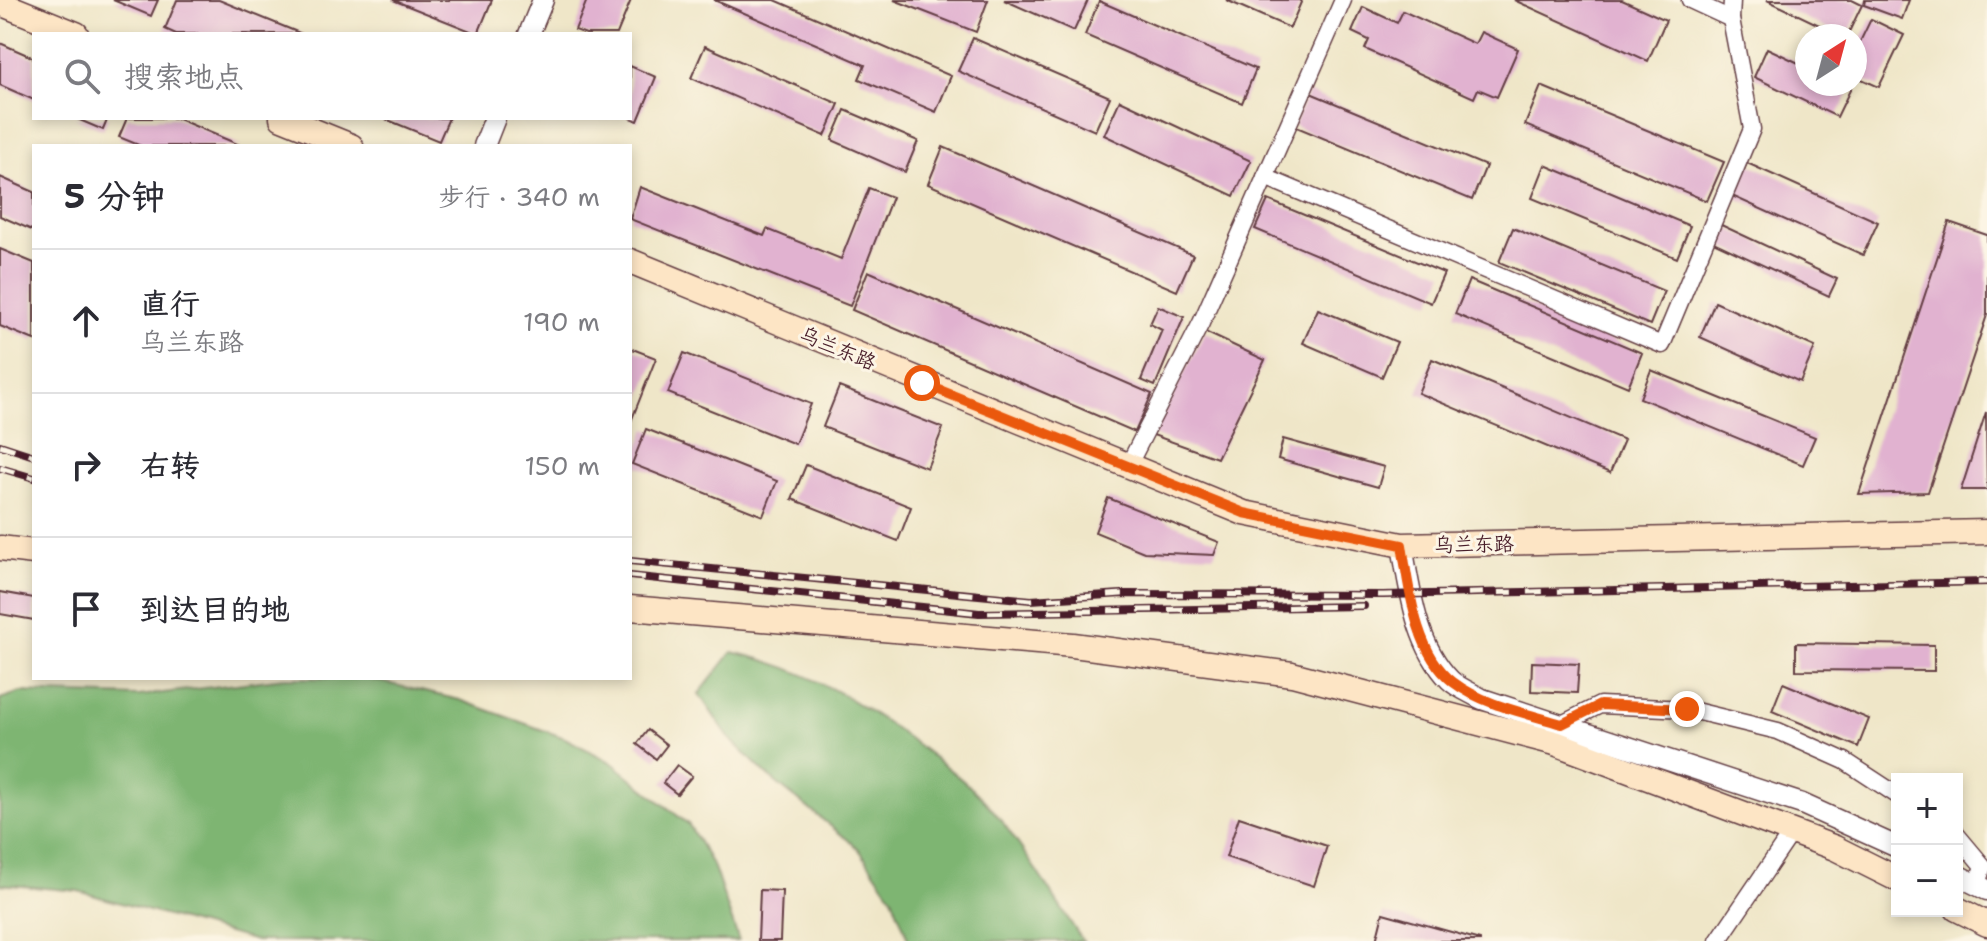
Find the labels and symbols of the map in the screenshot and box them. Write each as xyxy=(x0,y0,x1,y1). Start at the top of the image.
north arrow xyxy=(1795,24,1867,96)
street label: 乌兰东路 xyxy=(796,320,881,376)
route start xyxy=(904,365,940,401)
street label: 乌兰东路 xyxy=(1434,530,1515,558)
route end xyxy=(1669,691,1705,727)

